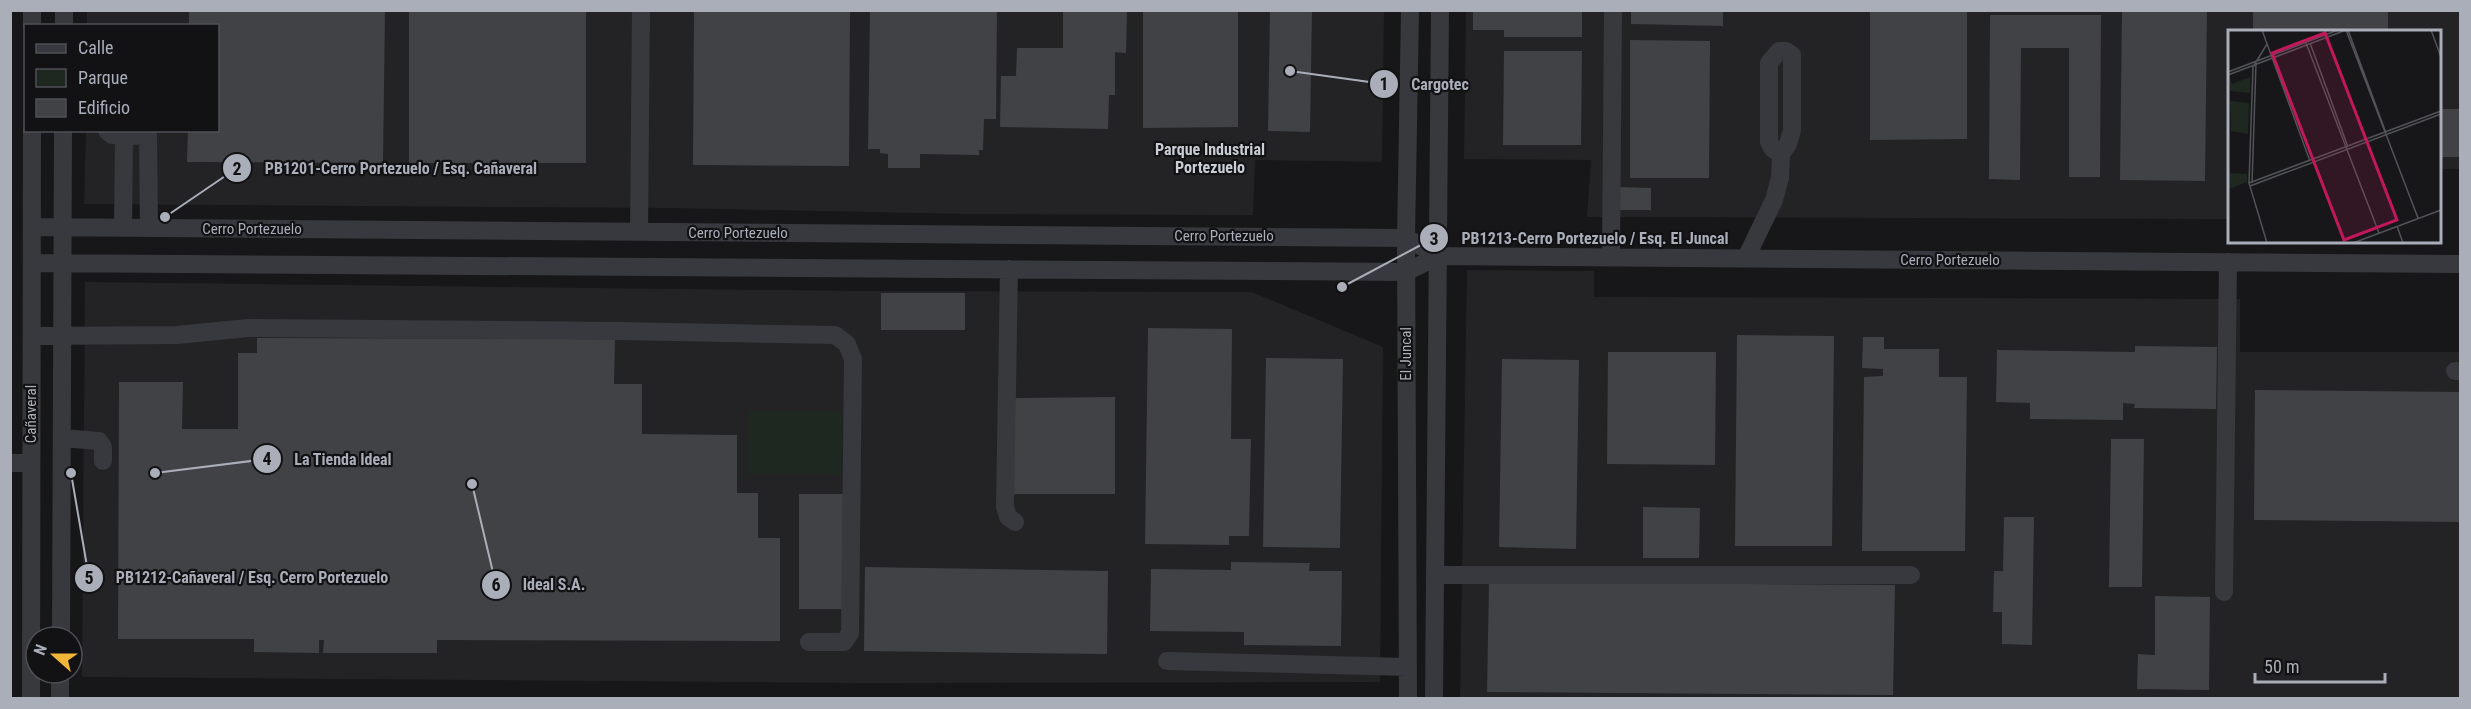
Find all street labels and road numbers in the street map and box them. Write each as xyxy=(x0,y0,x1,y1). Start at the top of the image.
street label: Cerro Portezuelo xyxy=(202,220,302,238)
street label: Cerro Portezuelo xyxy=(688,224,788,242)
street label: Cerro Portezuelo xyxy=(1174,227,1274,245)
street label: Cerro Portezuelo xyxy=(1900,251,2000,269)
street label: El Juncal xyxy=(1397,327,1415,381)
street label: Cañaveral xyxy=(22,385,40,443)

